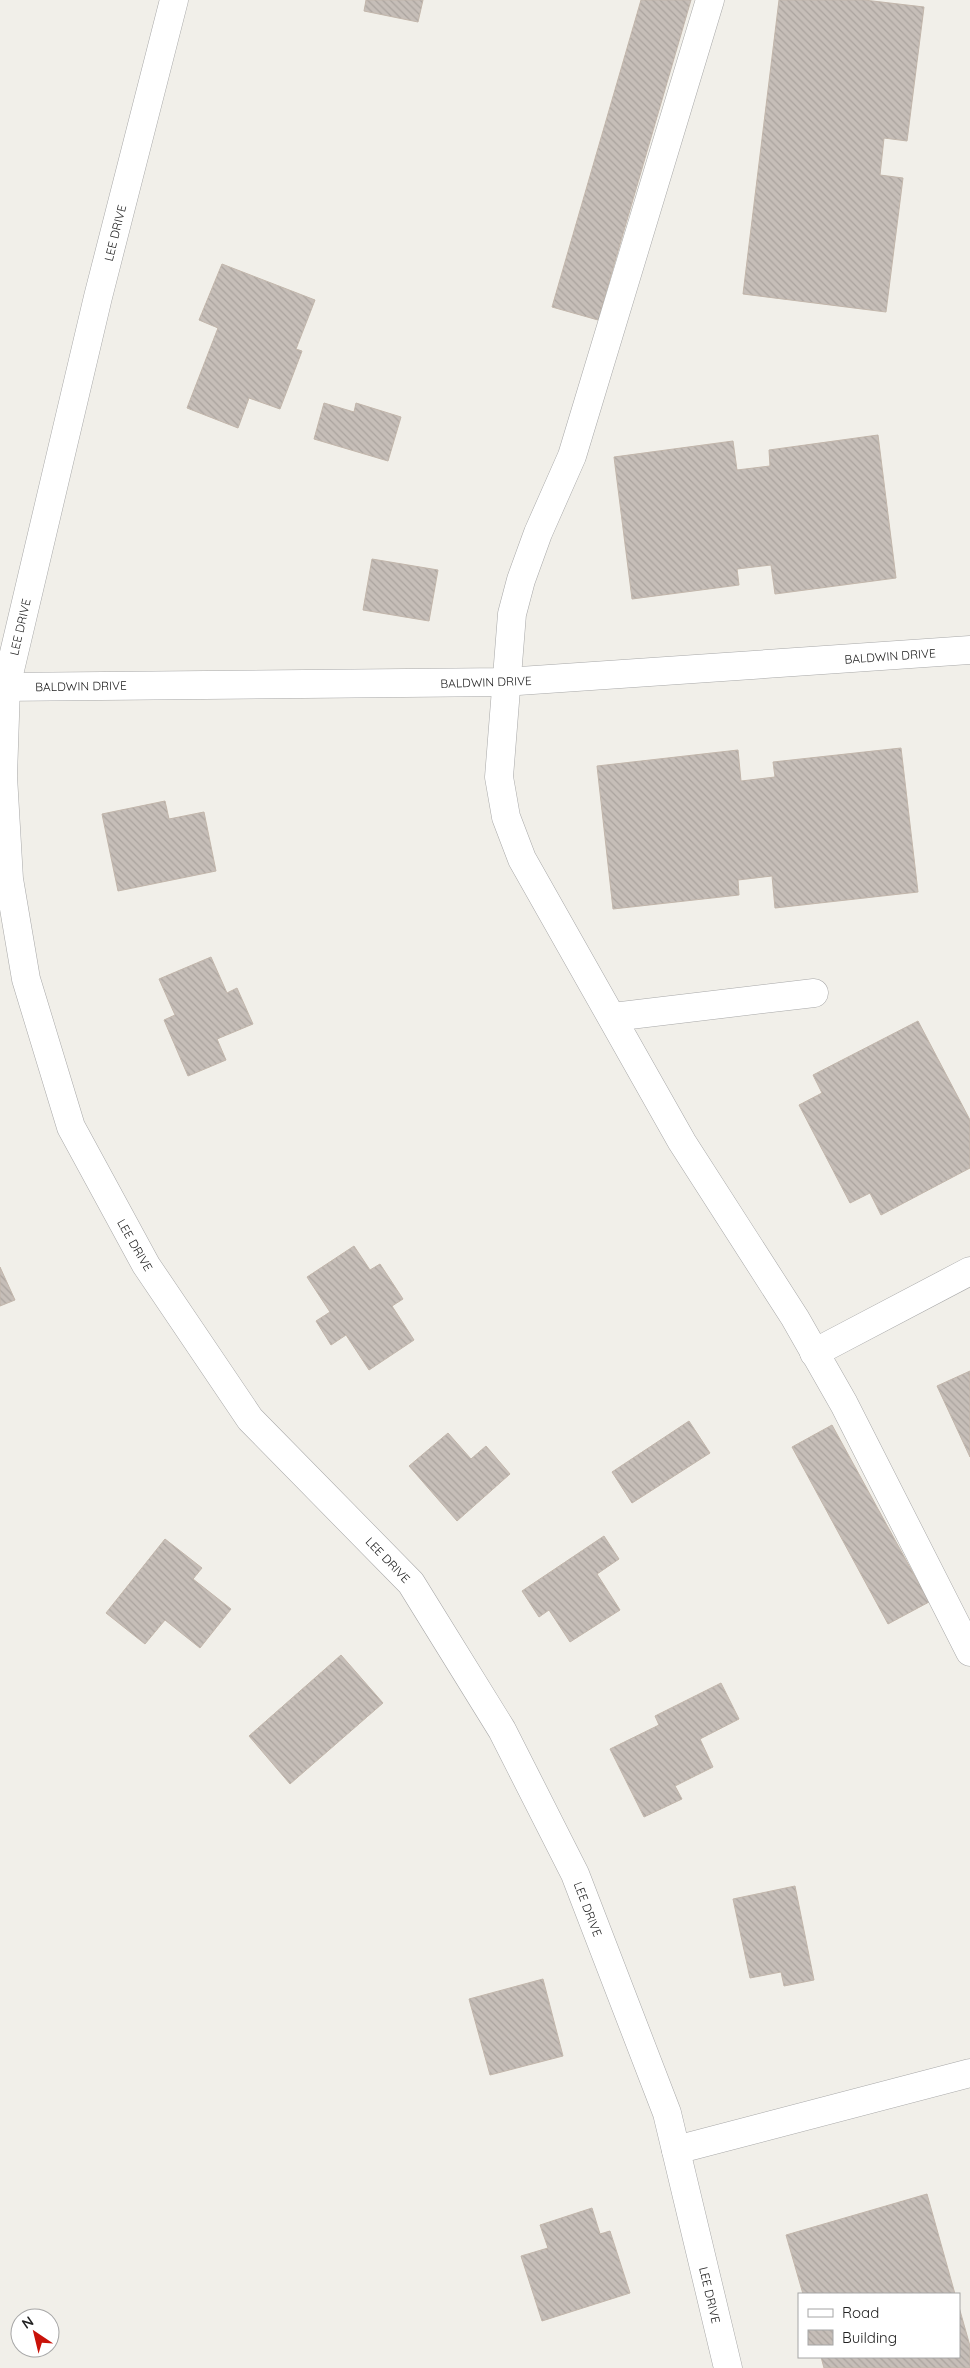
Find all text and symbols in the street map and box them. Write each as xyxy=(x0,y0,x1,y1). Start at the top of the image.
street label: LEE DRIVE xyxy=(101,203,129,263)
street label: LEE DRIVE xyxy=(6,597,34,657)
street label: BALDWIN DRIVE xyxy=(844,645,936,667)
street label: BALDWIN DRIVE xyxy=(440,673,532,691)
street label: BALDWIN DRIVE xyxy=(35,678,127,694)
street label: LEE DRIVE xyxy=(114,1216,156,1274)
street label: LEE DRIVE xyxy=(363,1534,414,1586)
street label: LEE DRIVE xyxy=(571,1879,605,1939)
street label: LEE DRIVE xyxy=(696,2265,724,2325)
legend xyxy=(798,2293,960,2358)
text: Road xyxy=(842,2303,879,2322)
north arrow xyxy=(10,2308,60,2358)
text: N xyxy=(18,2312,37,2333)
text: Building xyxy=(842,2328,897,2347)

